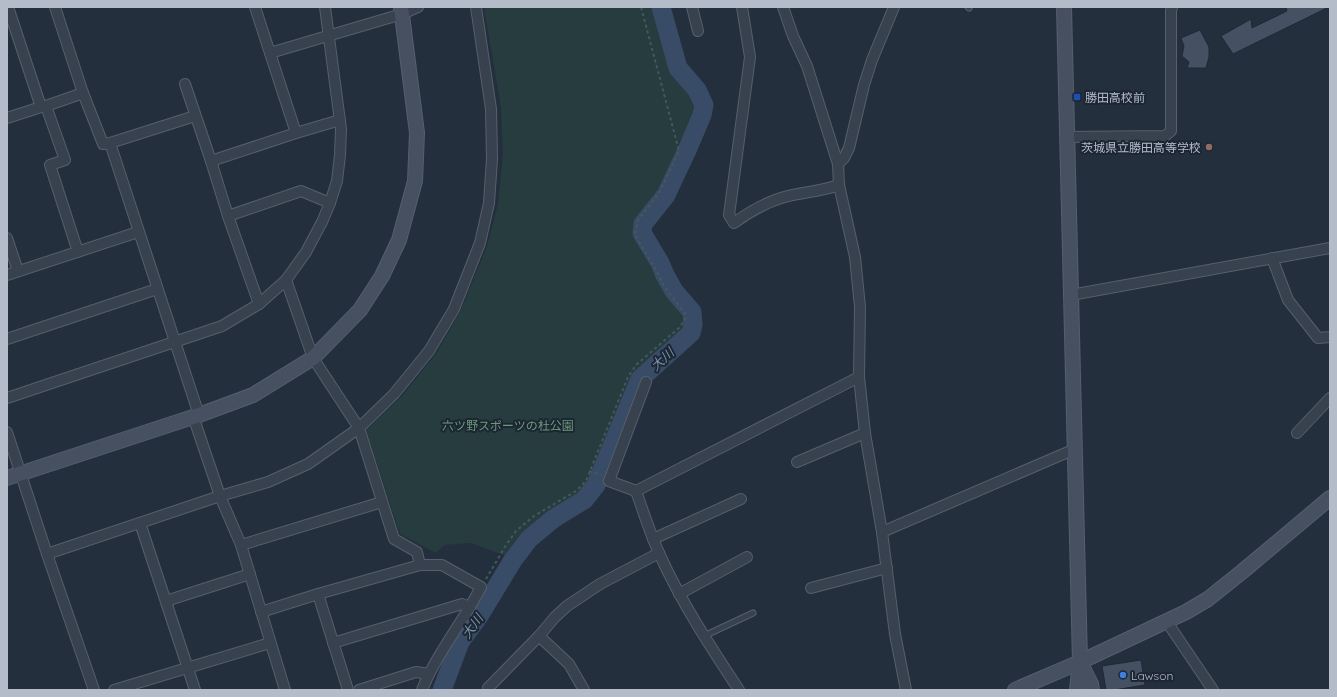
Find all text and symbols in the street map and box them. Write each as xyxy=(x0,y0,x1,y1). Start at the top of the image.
place label: 勝田高校前 xyxy=(1085,90,1145,105)
marker: 勝田高校前 xyxy=(1072,92,1082,102)
place label: 茨城県立勝田高等学校 xyxy=(1081,140,1201,155)
marker: 茨城県立勝田高等学校 xyxy=(1204,142,1214,152)
water label: 大川 xyxy=(647,343,678,374)
park label: 六ツ野スポーツの杜公園 xyxy=(442,418,574,433)
water label: 大川 xyxy=(458,609,487,641)
place label: Lawson xyxy=(1131,668,1173,683)
marker: Lawson xyxy=(1118,670,1128,680)

